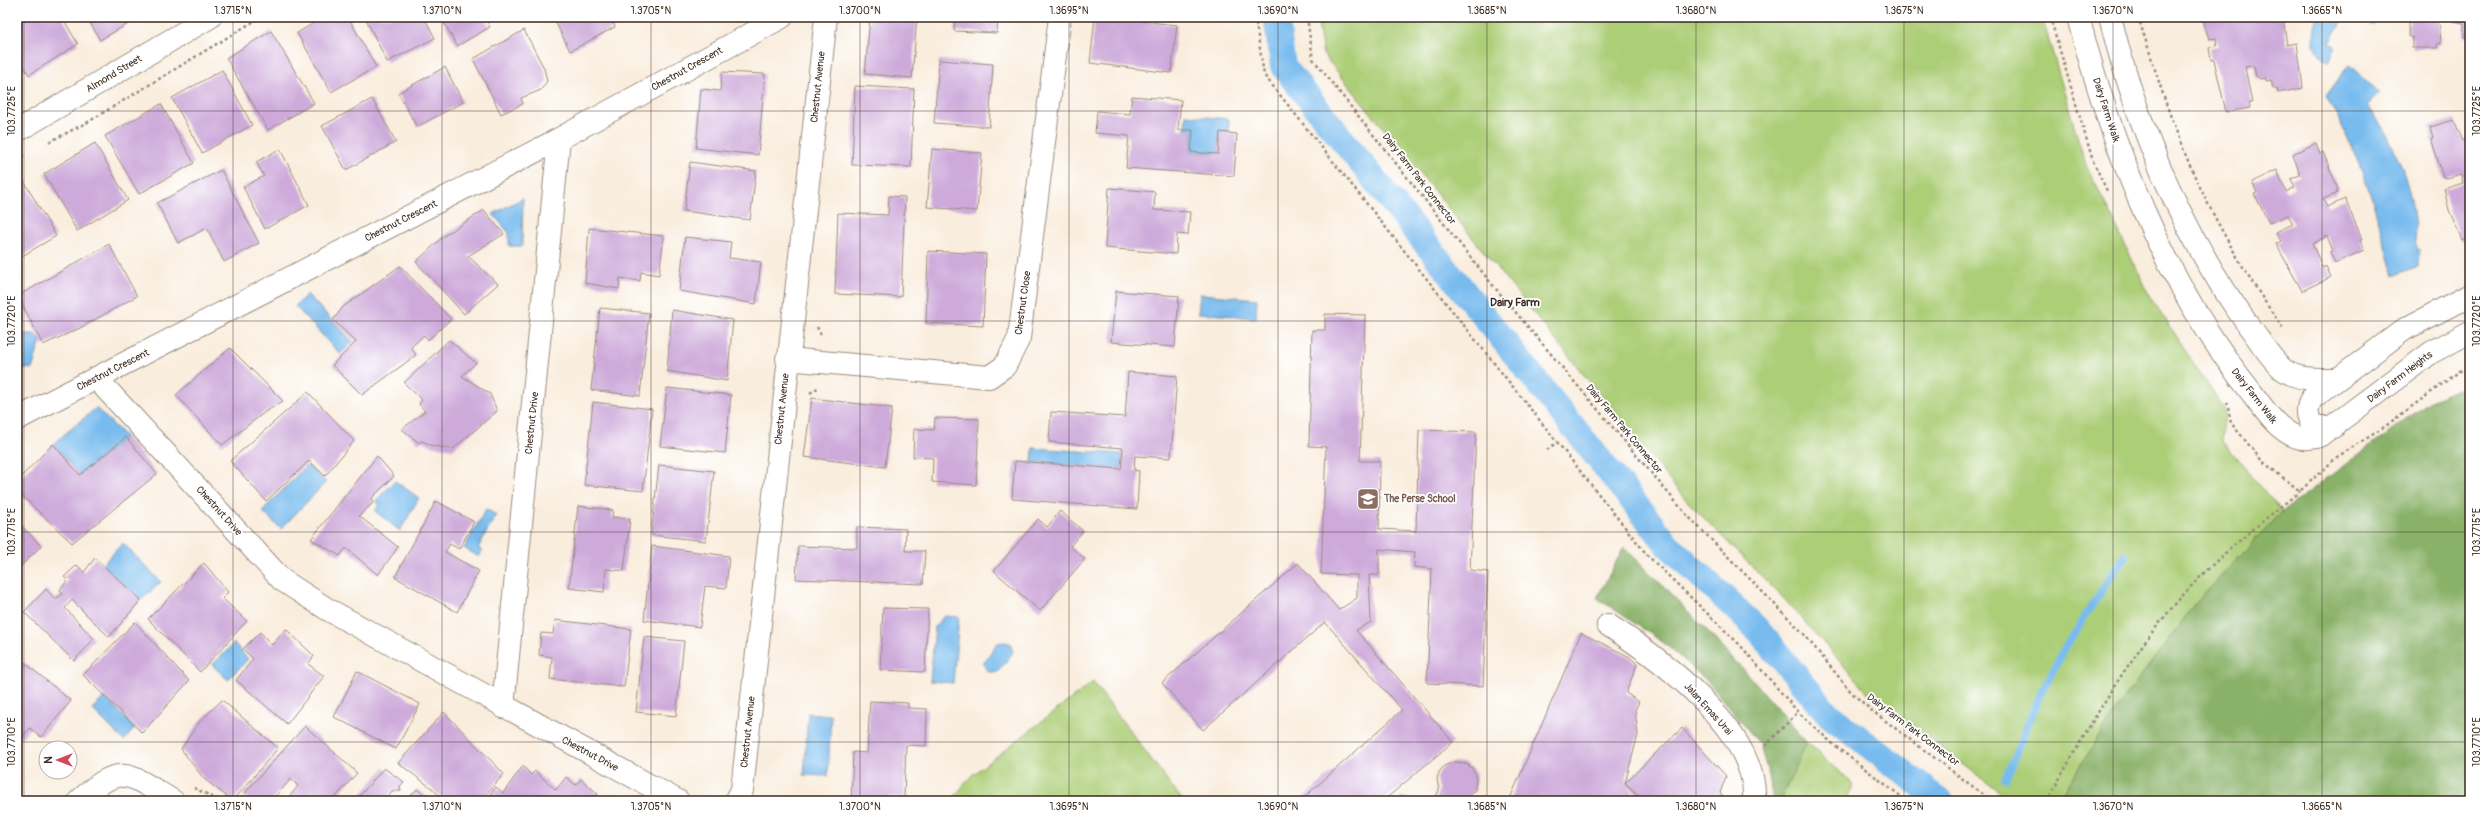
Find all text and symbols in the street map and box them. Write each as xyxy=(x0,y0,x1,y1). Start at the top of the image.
text: 1.3715°N xyxy=(214,5,252,17)
text: 1.3710°N xyxy=(423,5,462,17)
text: 1.3705°N xyxy=(631,5,671,17)
text: 1.3700°N xyxy=(839,5,881,17)
text: 1.3695°N xyxy=(1049,5,1089,17)
text: 1.3690°N xyxy=(1258,5,1299,17)
text: 1.3685°N xyxy=(1467,5,1507,17)
text: 1.3680°N xyxy=(1676,5,1716,17)
text: 1.3675°N xyxy=(1884,5,1924,17)
text: 1.3670°N xyxy=(2093,5,2134,17)
text: 1.3665°N xyxy=(2302,5,2342,17)
street label: Chestnut Crescent xyxy=(649,44,726,94)
street label: Chestnut Avenue xyxy=(808,51,828,123)
street label: Almond Street xyxy=(84,52,145,95)
street label: Dairy Farm Walk xyxy=(2090,76,2122,145)
text: 103.7725°E xyxy=(6,86,18,136)
text: 103.7725°E xyxy=(2471,86,2483,136)
street label: Dairy Farm Park Connector xyxy=(1380,131,1459,227)
street label: Chestnut Crescent xyxy=(363,197,440,244)
street label: Chestnut Close xyxy=(1013,270,1033,336)
text: 103.7720°E xyxy=(6,295,18,347)
text: 103.7720°E xyxy=(2471,295,2483,347)
district label: Dairy Farm xyxy=(1490,296,1540,309)
street label: Chestnut Crescent xyxy=(75,346,152,393)
street label: Dairy Farm Heights xyxy=(2365,348,2435,405)
street label: Dairy Farm Walk xyxy=(2229,366,2280,427)
street label: Chestnut Avenue xyxy=(772,373,792,445)
street label: Dairy Farm Park Connector xyxy=(1583,382,1665,476)
street label: Chestnut Drive xyxy=(523,391,541,455)
street label: Chestnut Drive xyxy=(194,484,244,538)
school or university icon: The Perse School xyxy=(1355,486,1381,512)
place label: The Perse School xyxy=(1383,493,1456,505)
text: 103.7715°E xyxy=(6,508,18,556)
text: 103.7715°E xyxy=(2471,508,2483,556)
street label: Jalan Emas Urai xyxy=(1681,680,1735,738)
street label: Dairy Farm Park Connector xyxy=(1864,691,1962,769)
street label: Chestnut Avenue xyxy=(738,696,758,768)
text: 103.7710°E xyxy=(6,717,18,767)
text: 103.7710°E xyxy=(2471,717,2483,767)
street label: Chestnut Drive xyxy=(560,734,620,774)
north arrow xyxy=(38,740,78,780)
text: N xyxy=(42,756,55,764)
text: 1.3715°N xyxy=(214,801,252,813)
text: 1.3710°N xyxy=(423,801,462,813)
text: 1.3705°N xyxy=(631,801,671,813)
text: 1.3700°N xyxy=(839,801,881,813)
text: 1.3695°N xyxy=(1049,801,1089,813)
text: 1.3690°N xyxy=(1258,801,1299,813)
text: 1.3685°N xyxy=(1467,801,1507,813)
text: 1.3680°N xyxy=(1676,801,1716,813)
text: 1.3675°N xyxy=(1884,801,1924,813)
text: 1.3670°N xyxy=(2093,801,2134,813)
text: 1.3665°N xyxy=(2302,801,2342,813)

